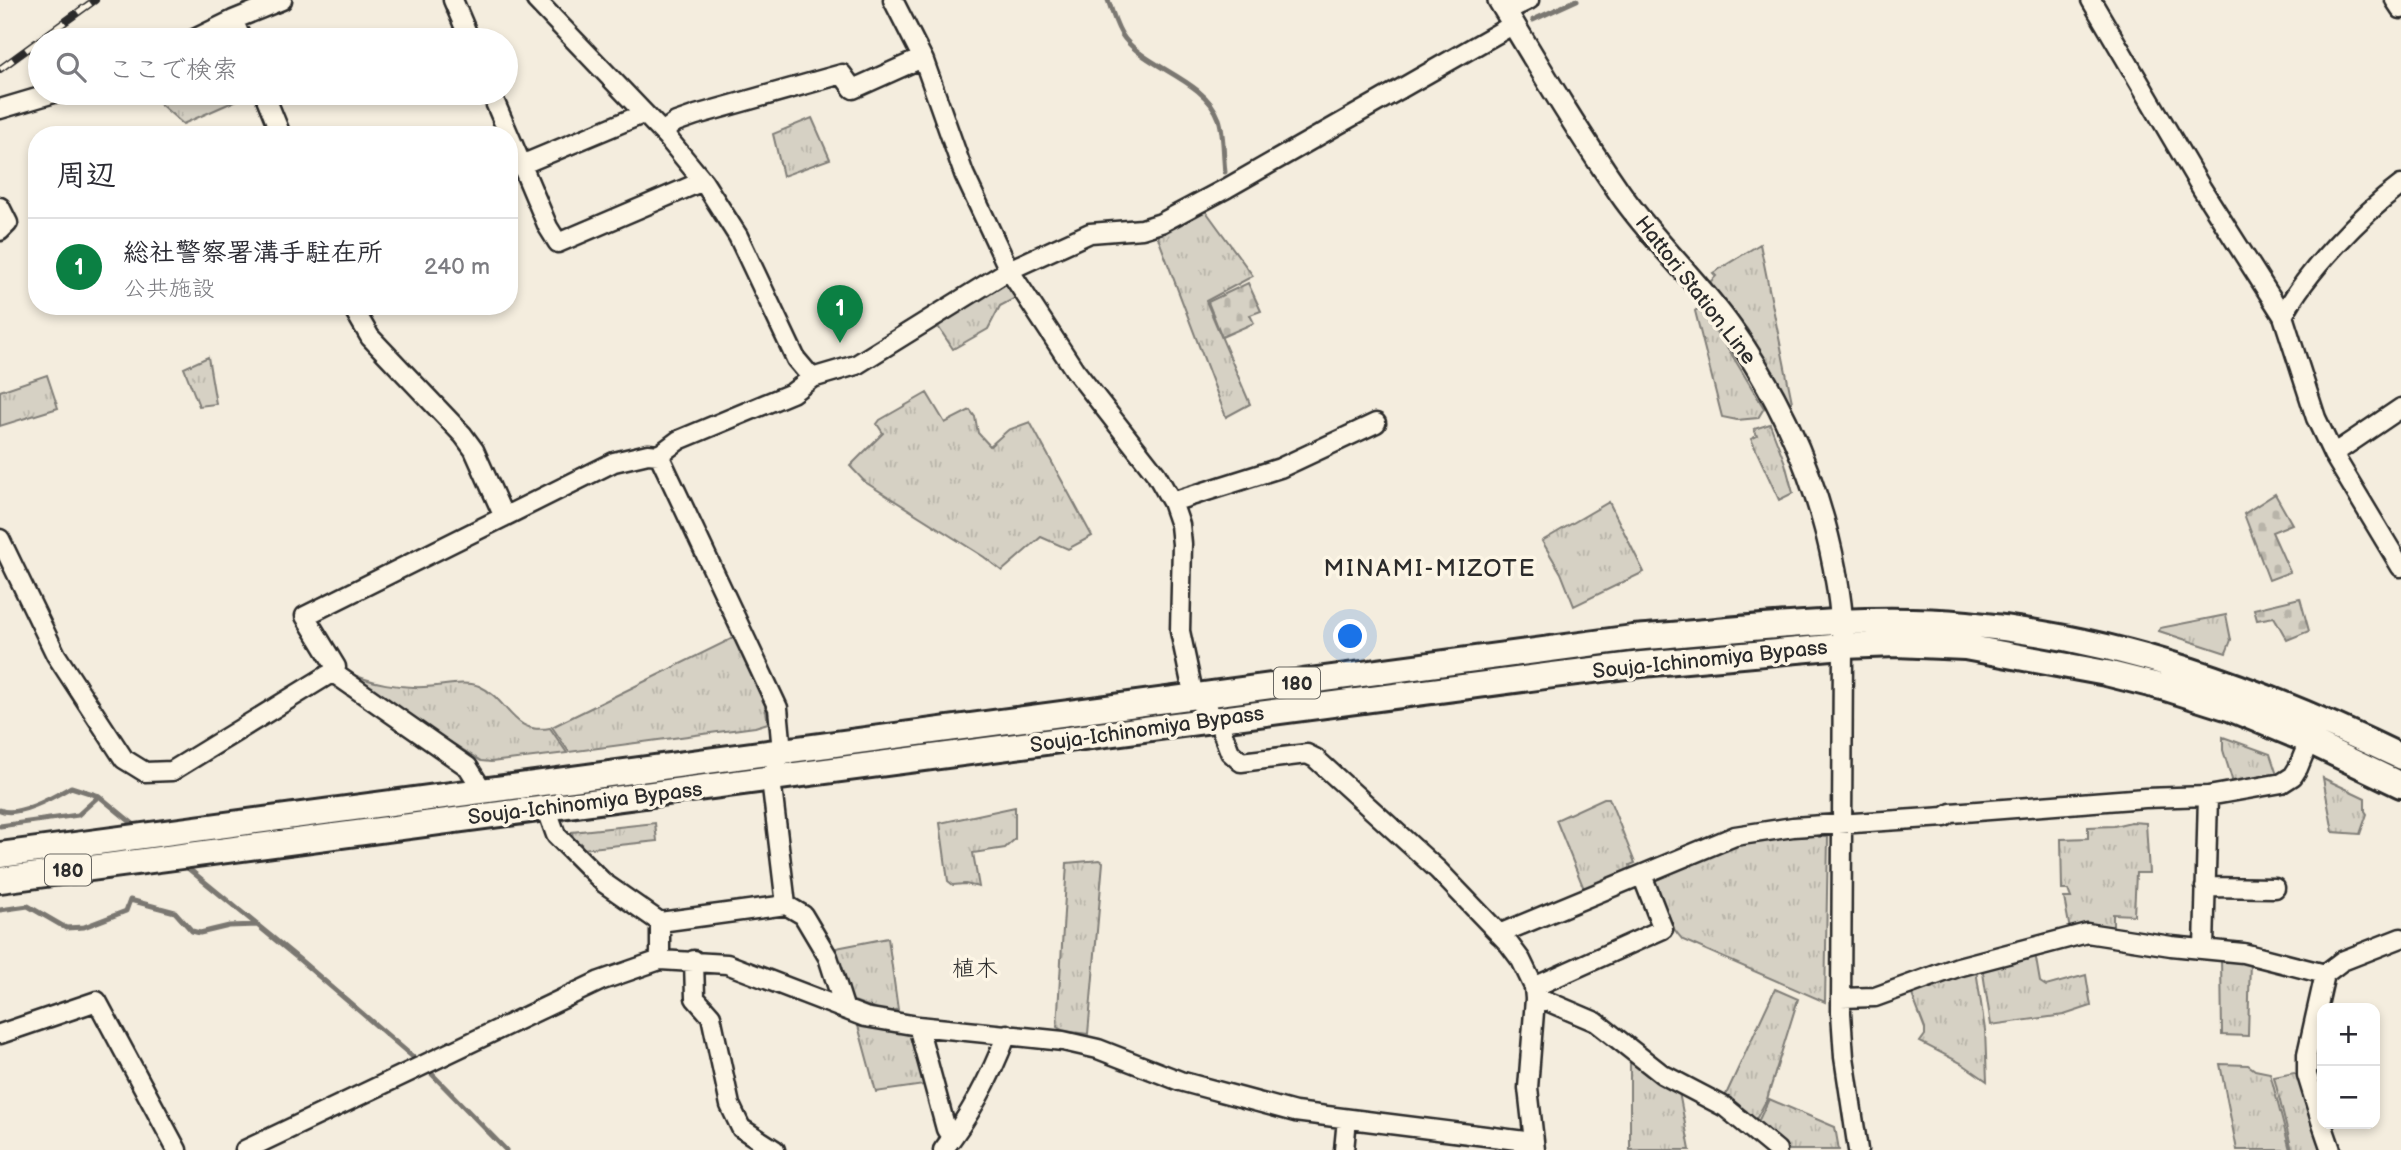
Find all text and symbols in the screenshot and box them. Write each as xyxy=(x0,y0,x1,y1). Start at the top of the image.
search box xyxy=(28,28,518,105)
icon: search xyxy=(52,48,90,86)
text: ここで検索 xyxy=(108,55,238,86)
text: 周辺 xyxy=(56,158,116,194)
street label: Hattori Station Line xyxy=(1630,211,1761,370)
text: 総社警察署溝手駐在所 xyxy=(123,238,383,269)
text: 1 xyxy=(74,253,84,281)
text: 240 m xyxy=(424,253,490,281)
text: 公共施設 xyxy=(123,275,215,303)
pin: 1 xyxy=(817,285,863,343)
district label: MINAMI-MIZOTE xyxy=(1324,554,1536,583)
your location xyxy=(1333,619,1367,653)
street label: Souja-Ichinomiya Bypass xyxy=(1591,635,1829,684)
road number: 180 xyxy=(1274,668,1320,698)
street label: Souja-Ichinomiya Bypass xyxy=(1028,701,1266,758)
street label: Souja-Ichinomiya Bypass xyxy=(466,777,704,830)
road number: 180 xyxy=(45,855,91,886)
district label: 植木 xyxy=(952,955,998,983)
map controls xyxy=(2317,1003,2380,1129)
button: + xyxy=(2317,1003,2380,1066)
button: − xyxy=(2317,1066,2380,1129)

